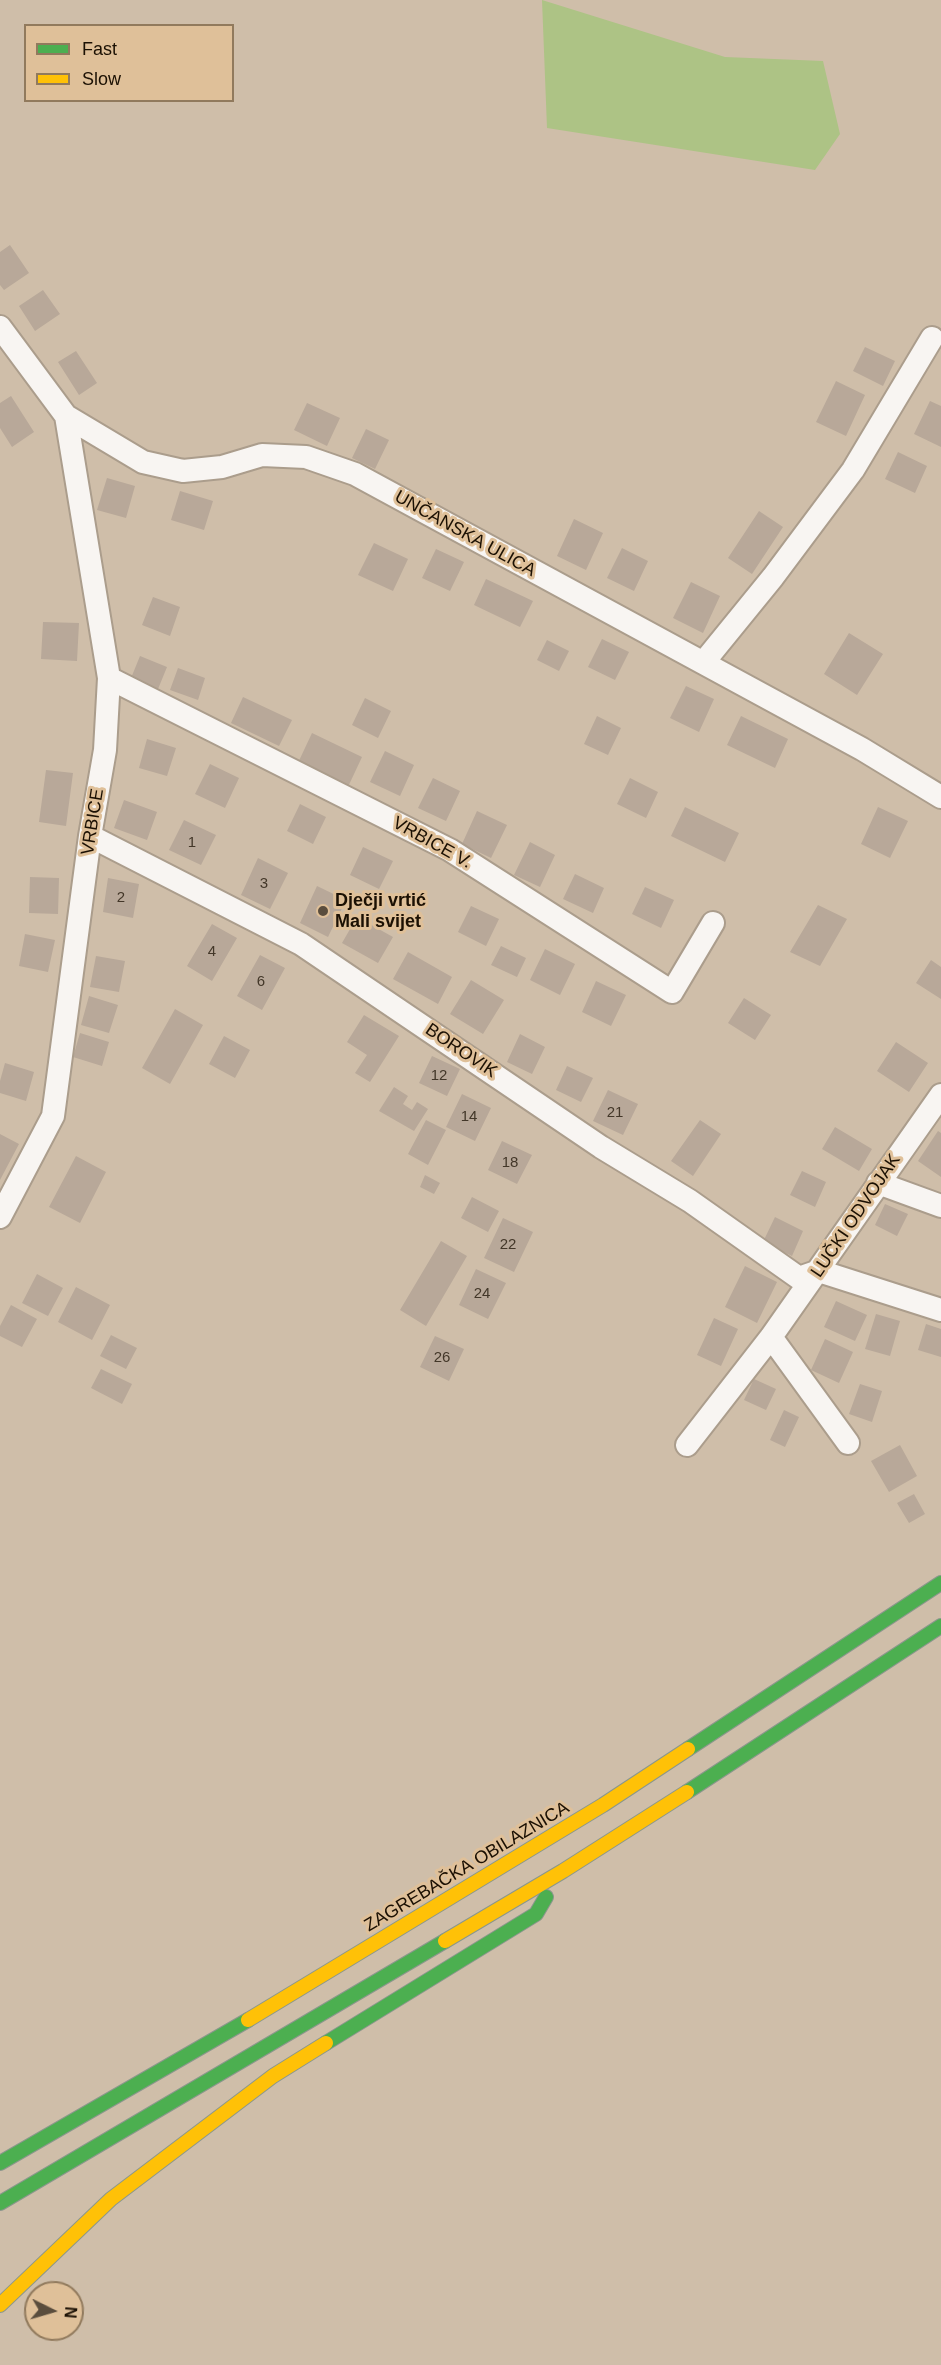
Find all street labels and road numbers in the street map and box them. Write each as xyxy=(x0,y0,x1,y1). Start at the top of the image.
street label: UNČANSKA ULICA xyxy=(391,486,539,582)
street label: VRBICE xyxy=(77,787,109,857)
street label: VRBICE V. xyxy=(389,812,475,874)
street label: BOROVIK xyxy=(421,1019,501,1083)
street label: LUČKI ODVOJAK xyxy=(807,1150,905,1282)
street label: ZAGREBAČKA OBILAZNICA xyxy=(361,1797,573,1937)

